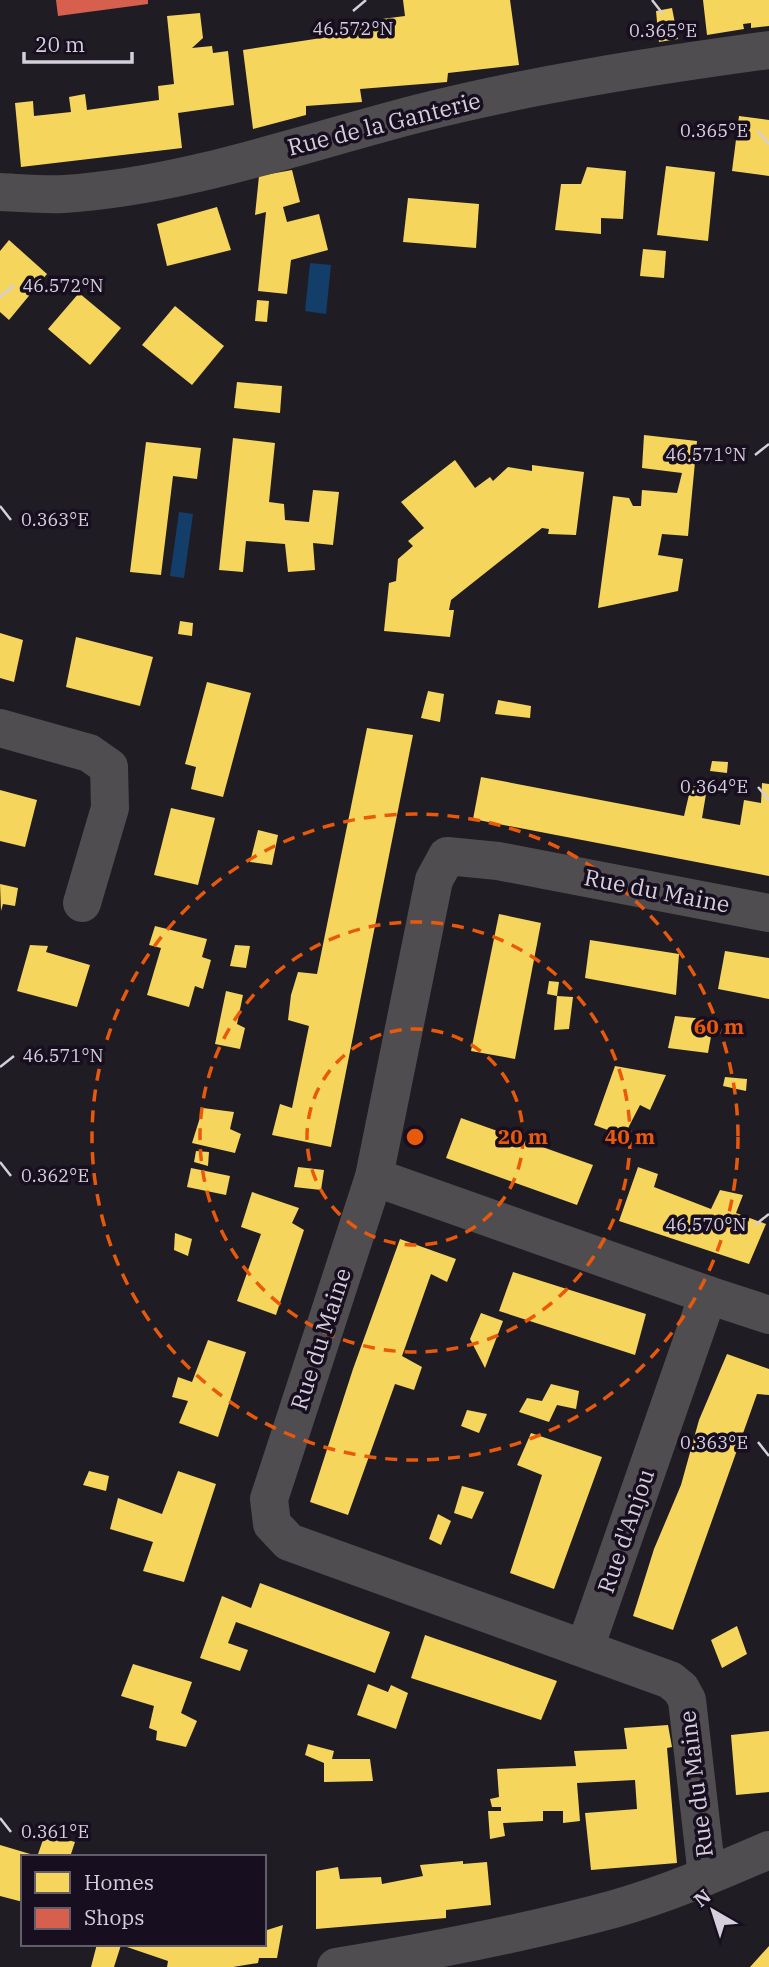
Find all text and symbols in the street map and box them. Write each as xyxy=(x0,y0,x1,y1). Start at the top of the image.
text: 46.572°N xyxy=(312,17,394,40)
text: 0.365°E xyxy=(629,19,697,42)
scale bar xyxy=(24,21,133,65)
text: 20 m xyxy=(35,30,85,58)
street label: Rue de la Ganterie xyxy=(284,85,483,162)
text: 0.365°E xyxy=(680,119,748,142)
text: 46.572°N xyxy=(22,274,104,297)
text: 46.571°N xyxy=(665,443,747,466)
text: 0.363°E xyxy=(21,508,89,531)
text: 0.364°E xyxy=(680,775,748,798)
street label: Rue du Maine xyxy=(582,861,733,919)
text: 60 m xyxy=(694,1012,744,1040)
text: 46.571°N xyxy=(22,1044,104,1067)
text: 20 m xyxy=(498,1122,548,1150)
text: 40 m xyxy=(605,1122,655,1150)
centre of rings xyxy=(403,1125,427,1149)
text: 0.362°E xyxy=(21,1164,89,1187)
text: 46.570°N xyxy=(665,1213,747,1236)
street label: Rue du Maine xyxy=(283,1264,357,1414)
text: 0.363°E xyxy=(680,1431,748,1454)
street label: Rue d'Anjou xyxy=(590,1465,660,1597)
street label: Rue du Maine xyxy=(671,1709,719,1859)
text: 0.361°E xyxy=(21,1820,89,1843)
legend xyxy=(21,1855,266,1946)
text: Homes xyxy=(84,1868,154,1896)
north arrow xyxy=(678,1876,748,1946)
text: N xyxy=(689,1884,716,1912)
text: Shops xyxy=(84,1903,144,1931)

